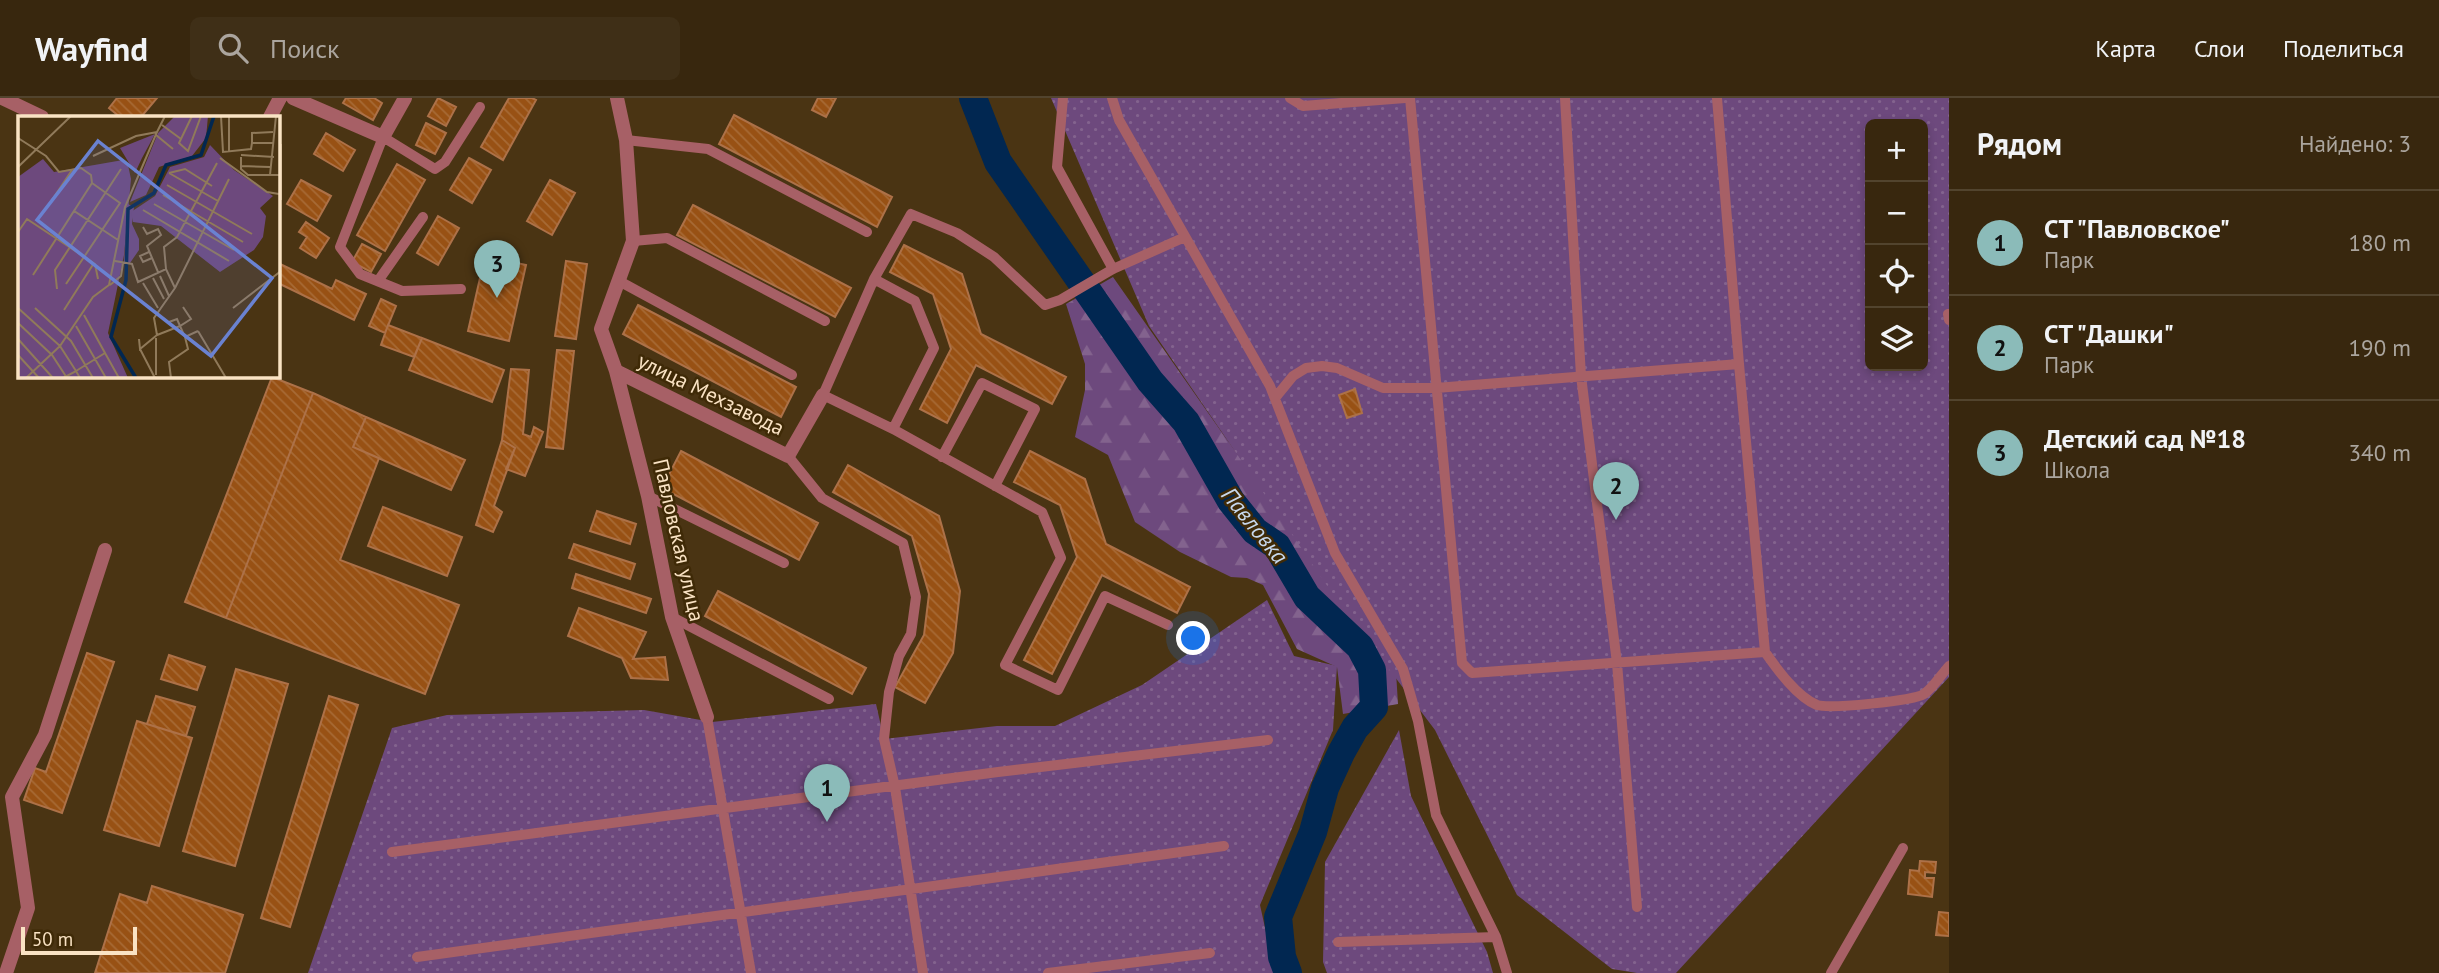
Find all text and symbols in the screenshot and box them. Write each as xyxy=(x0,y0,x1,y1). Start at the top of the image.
search box xyxy=(190,17,680,80)
text: Wayfind xyxy=(35,27,148,70)
icon: search xyxy=(214,29,252,67)
text: Поиск xyxy=(270,32,339,65)
text: Карта xyxy=(2095,33,2156,64)
text: Слои xyxy=(2194,33,2245,64)
text: Поделиться xyxy=(2283,33,2404,64)
inset map xyxy=(18,116,280,378)
map controls xyxy=(1865,119,1928,371)
button: + xyxy=(1865,119,1928,182)
text: Рядом xyxy=(1977,124,2062,163)
text: Найдено: 3 xyxy=(2299,129,2411,158)
button: − xyxy=(1865,182,1928,245)
text: СТ "Павловское" xyxy=(2044,212,2230,245)
text: 1 xyxy=(1993,228,2007,257)
text: 180 m xyxy=(2349,228,2411,257)
pin: 3 xyxy=(474,240,520,298)
button: locate xyxy=(1865,245,1928,308)
text: Парк xyxy=(2044,245,2094,274)
button: layers xyxy=(1865,308,1928,371)
text: СТ "Дашки" xyxy=(2044,317,2174,350)
text: 2 xyxy=(1993,333,2007,362)
text: 190 m xyxy=(2349,333,2411,362)
street label: улица Мехзавода xyxy=(633,347,789,441)
text: Парк xyxy=(2044,350,2094,379)
text: Детский сад №18 xyxy=(2044,422,2246,455)
text: 3 xyxy=(1993,438,2007,467)
text: 340 m xyxy=(2349,438,2411,467)
text: Школа xyxy=(2044,455,2110,484)
street label: Павловская улица xyxy=(647,456,711,624)
pin: 2 xyxy=(1593,462,1639,520)
water label: Павловка xyxy=(1215,481,1295,569)
your location xyxy=(1176,621,1210,655)
pin: 1 xyxy=(804,764,850,822)
scale bar xyxy=(21,924,136,956)
text: 50 m xyxy=(32,927,73,951)

